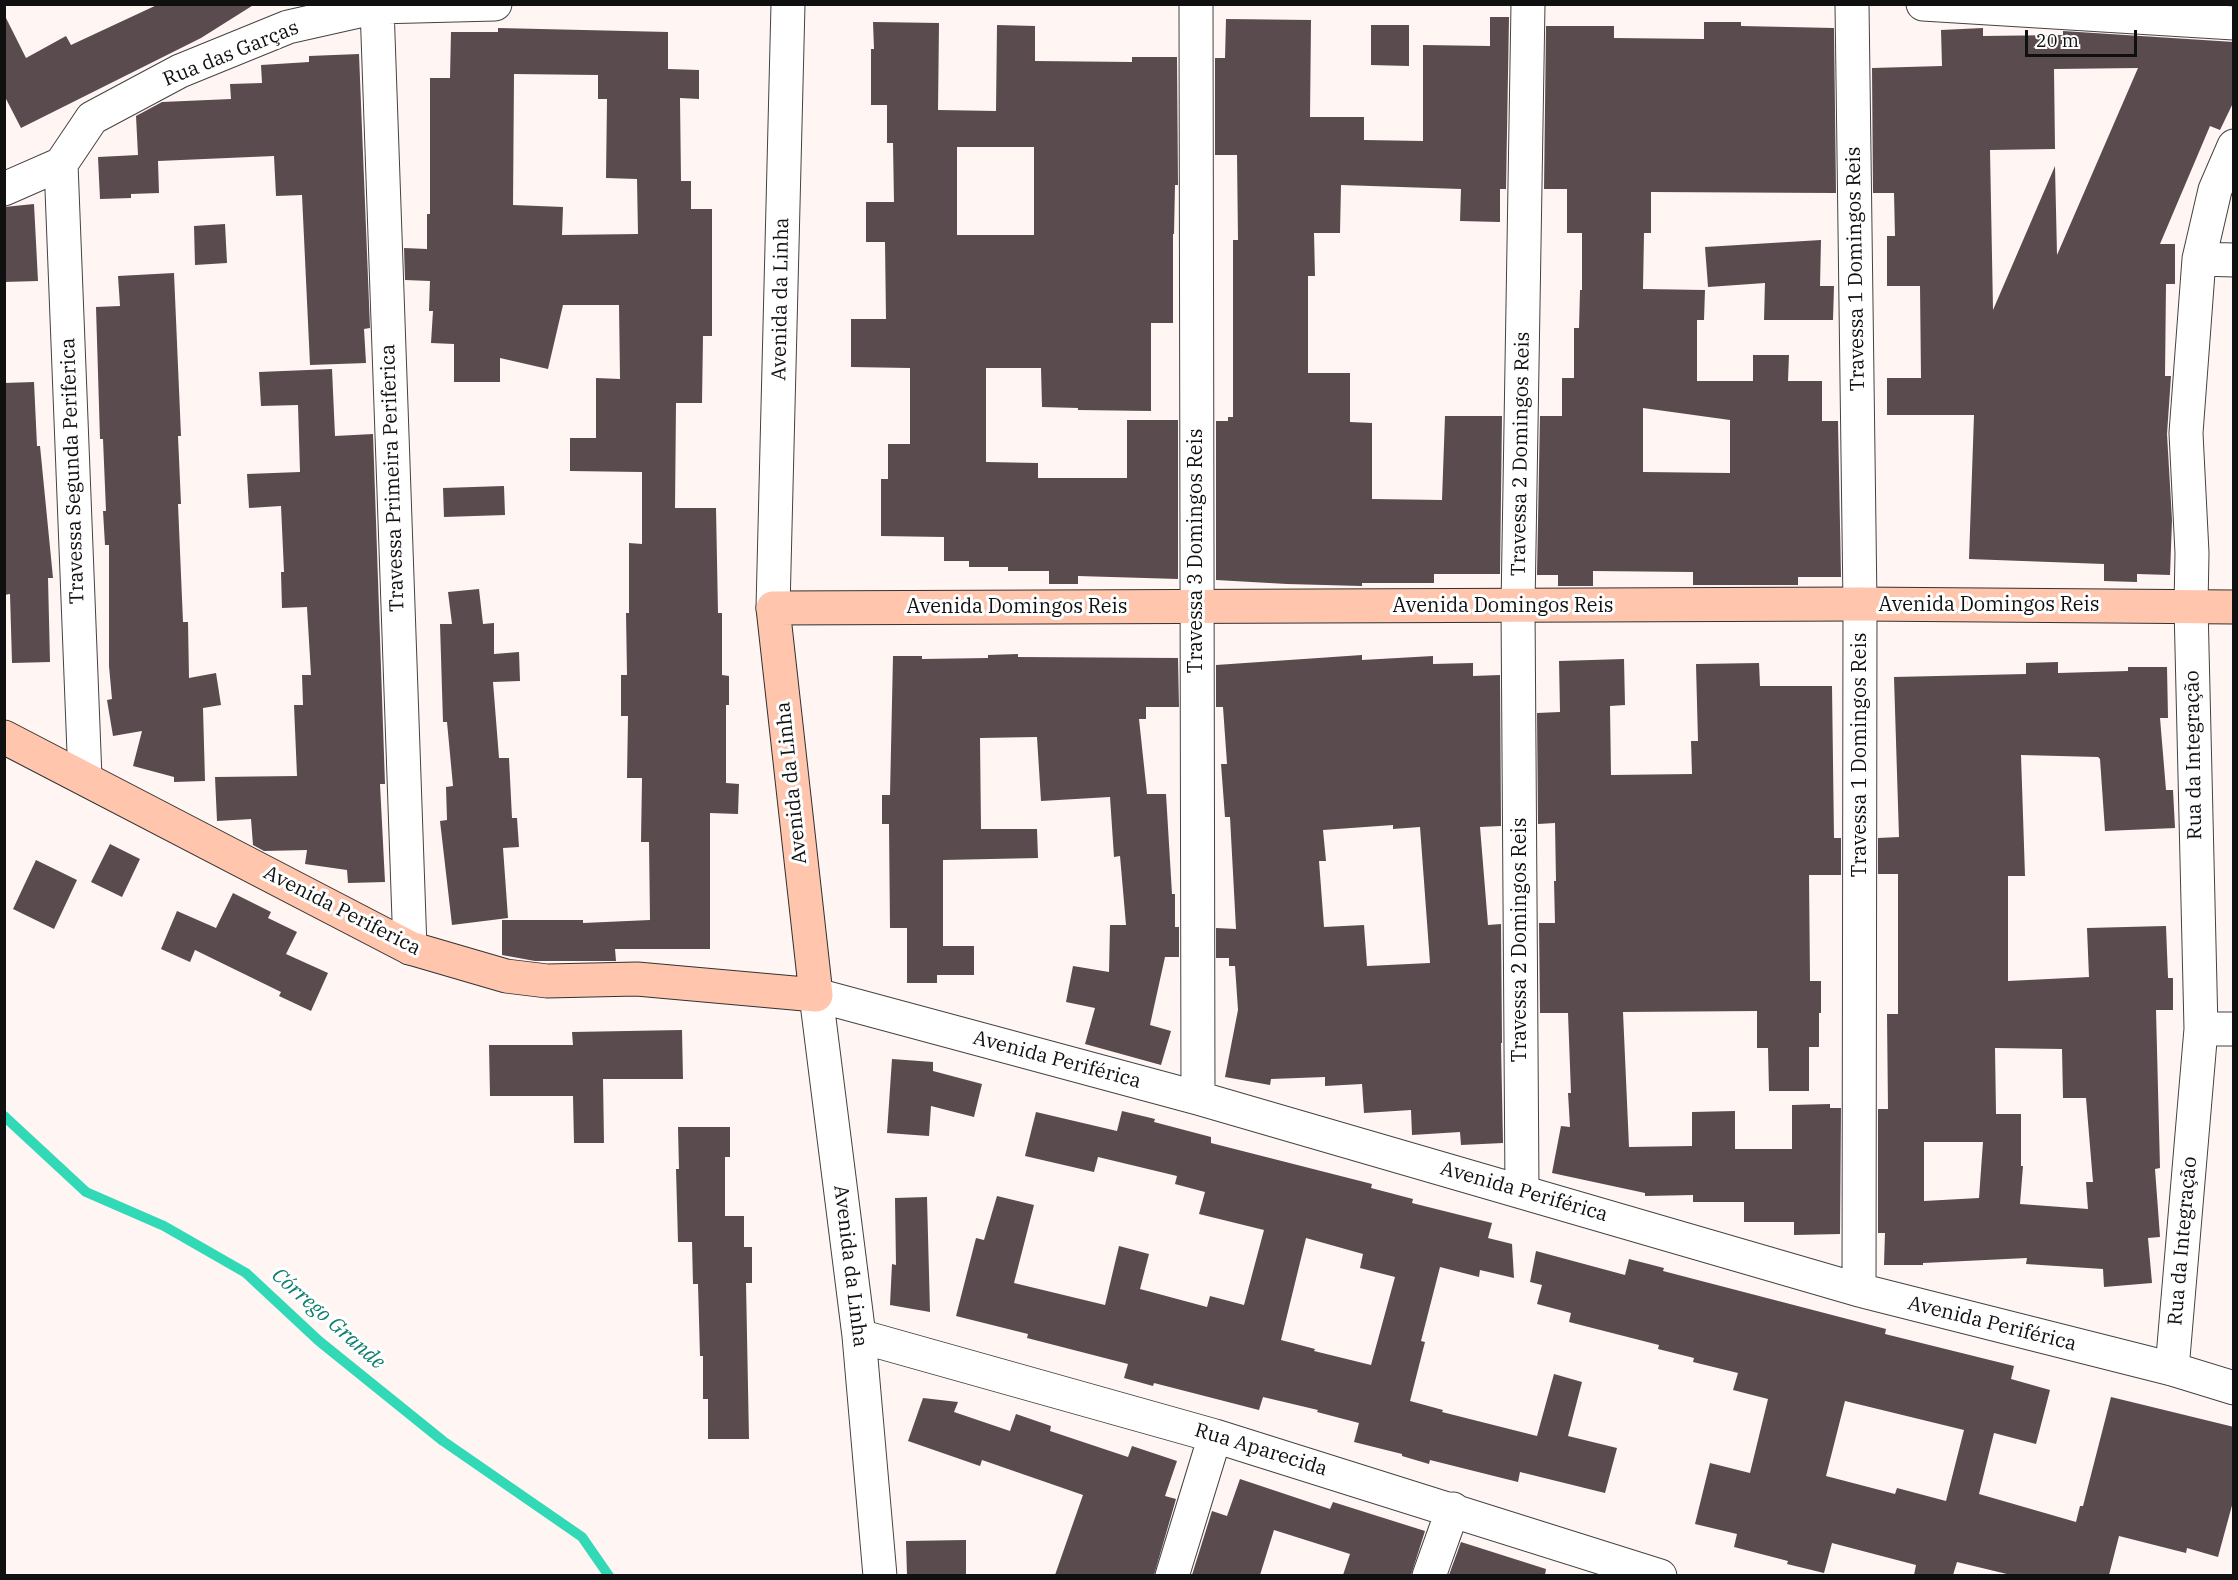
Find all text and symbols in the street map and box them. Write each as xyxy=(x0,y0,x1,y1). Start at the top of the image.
street label: Rua das Garças xyxy=(160,16,302,92)
scale bar xyxy=(2028,18,2140,56)
text: 20 m xyxy=(2036,29,2079,52)
street label: Travessa 1 Domingos Reis xyxy=(1842,146,1870,392)
street label: Avenida da Linha xyxy=(768,217,794,381)
street label: Travessa 2 Domingos Reis xyxy=(1507,331,1535,577)
street label: Travessa Segunda Periferica xyxy=(56,337,90,605)
street label: Travessa Primeira Periferica xyxy=(376,344,410,612)
street label: Travessa 3 Domingos Reis xyxy=(1184,429,1208,673)
street label: Avenida Domingos Reis xyxy=(1878,593,2100,617)
street label: Avenida Domingos Reis xyxy=(1392,594,1614,618)
street label: Avenida Domingos Reis xyxy=(906,595,1128,619)
street label: Travessa 1 Domingos Reis xyxy=(1848,633,1872,877)
street label: Rua da Integração xyxy=(2181,670,2207,840)
street label: Avenida da Linha xyxy=(772,701,812,865)
street label: Travessa 2 Domingos Reis xyxy=(1508,818,1532,1062)
street label: Avenida Periferica xyxy=(259,861,425,961)
street label: Avenida Periférica xyxy=(970,1026,1144,1094)
street label: Rua da Integração xyxy=(2164,1155,2202,1327)
street label: Avenida Periférica xyxy=(1438,1157,1610,1227)
street label: Avenida da Linha xyxy=(828,1183,872,1349)
water label: Córrego Grande xyxy=(266,1263,390,1375)
street label: Avenida Periférica xyxy=(1905,1291,2079,1357)
street label: Rua Aparecida xyxy=(1192,1418,1330,1482)

